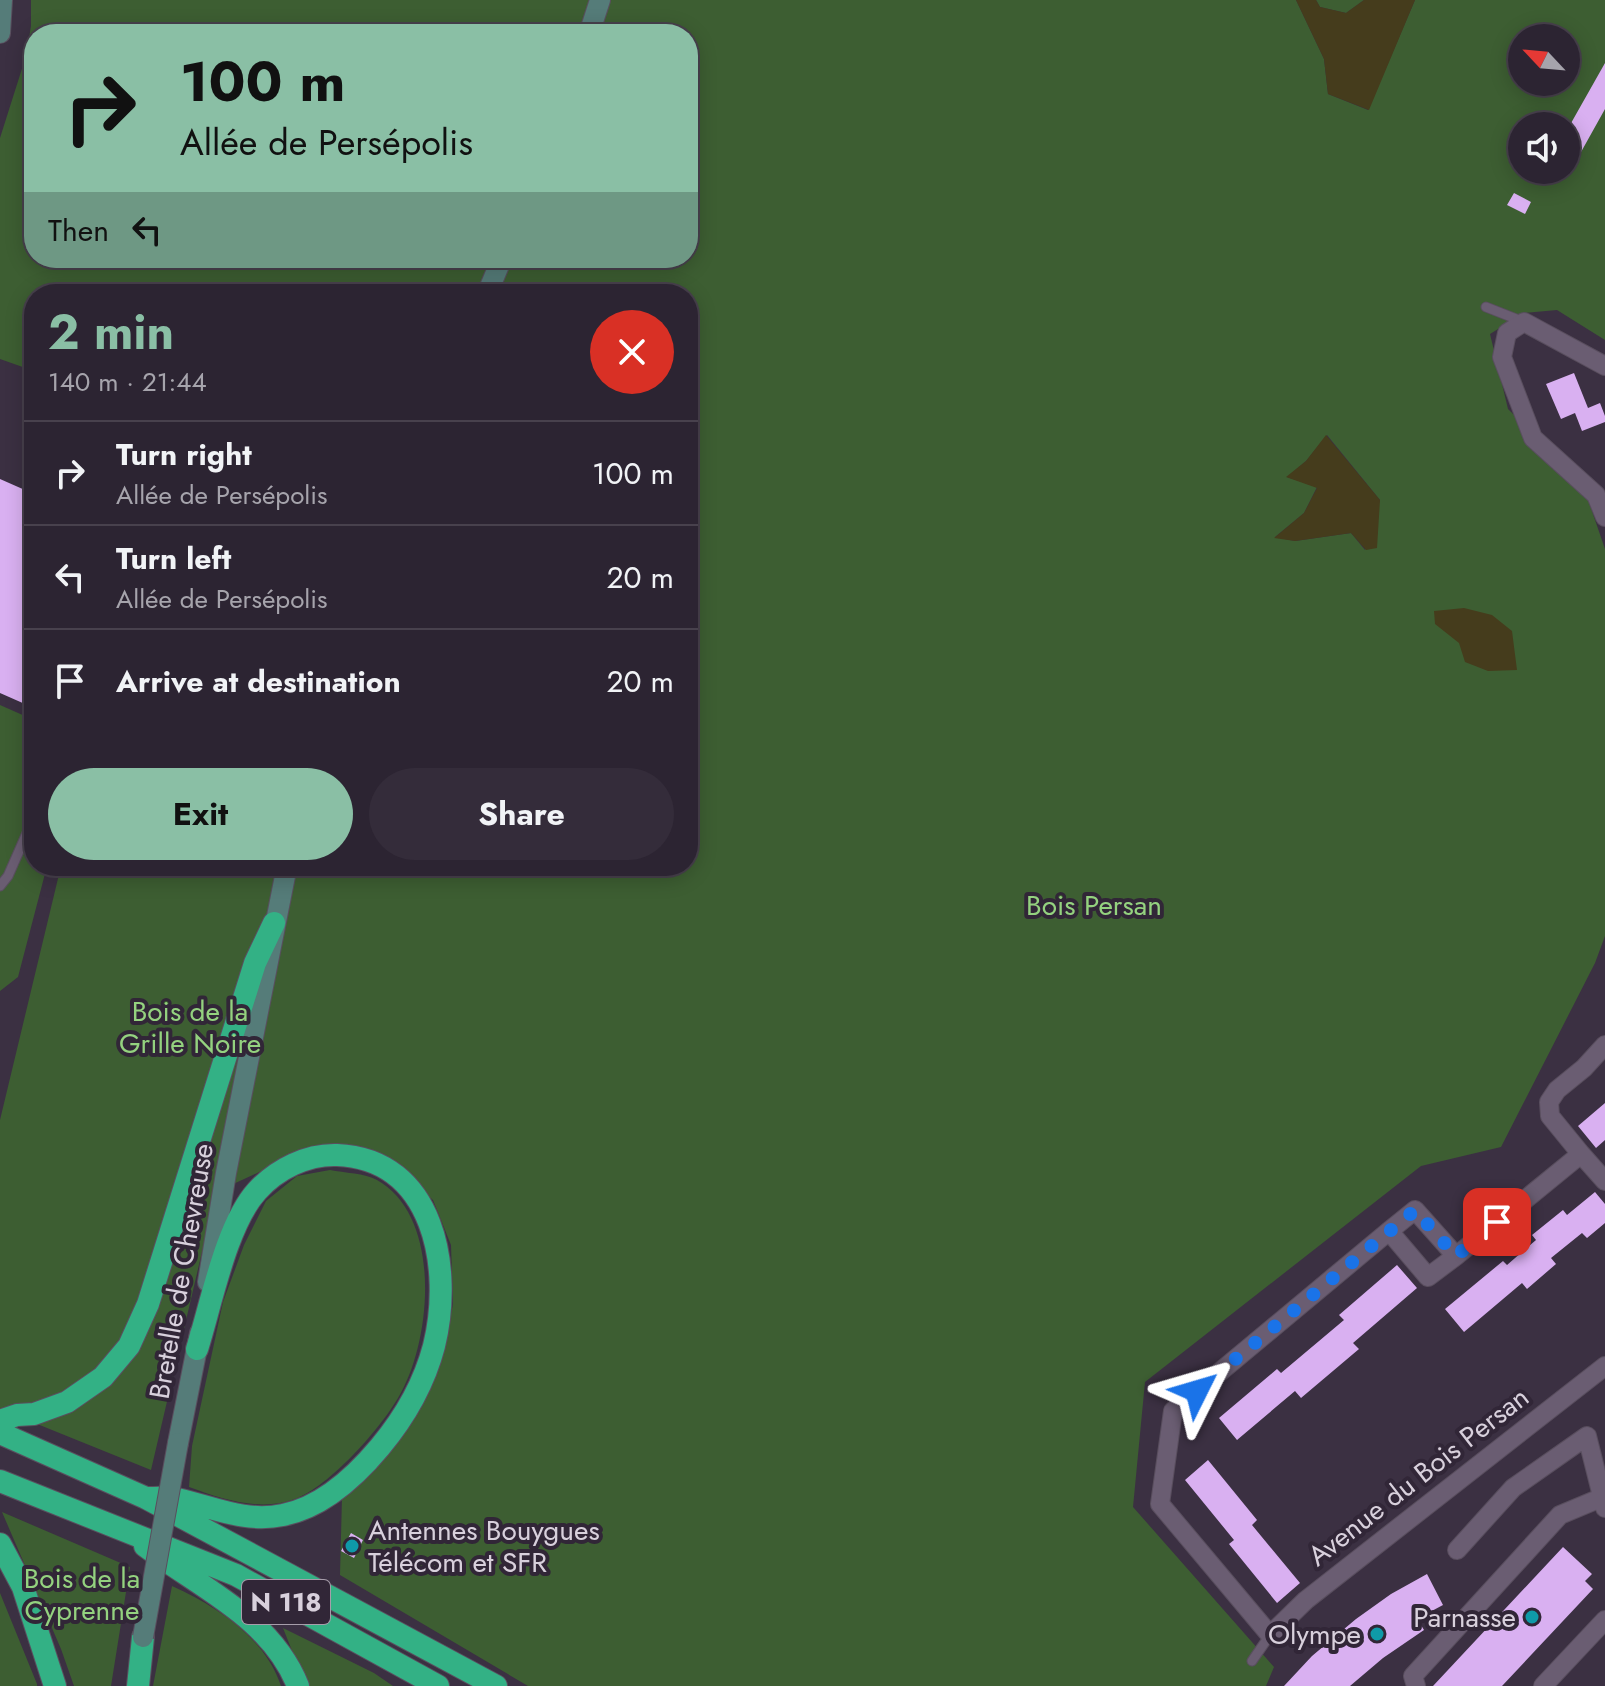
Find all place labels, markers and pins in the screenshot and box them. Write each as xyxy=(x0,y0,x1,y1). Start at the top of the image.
pin xyxy=(1463,1188,1531,1256)
place label: Antennes Bouygues Télécom et SFR xyxy=(368,1510,600,1583)
marker: Antennes Bouygues Télécom et SFR xyxy=(343,1537,361,1555)
place label: Parnasse xyxy=(1413,1597,1516,1638)
marker: Parnasse xyxy=(1523,1608,1541,1626)
place label: Olympe xyxy=(1268,1614,1361,1655)
marker: Olympe xyxy=(1368,1625,1386,1643)

